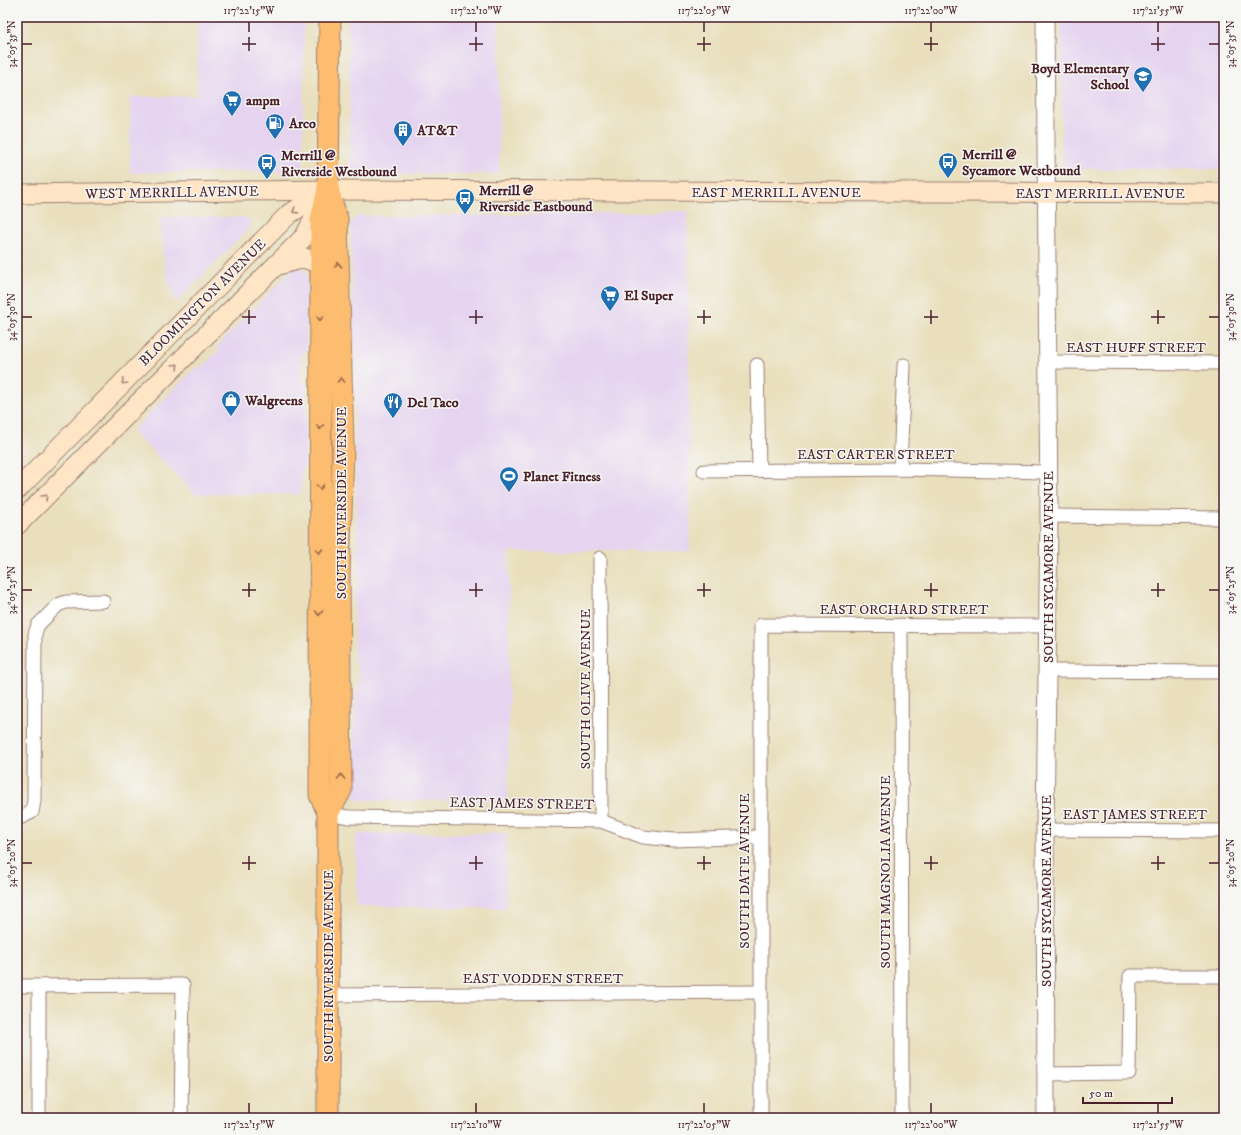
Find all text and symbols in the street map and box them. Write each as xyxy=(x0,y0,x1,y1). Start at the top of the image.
text: 117°22'15"W xyxy=(224,5,275,17)
text: 117°22'10"W xyxy=(450,5,503,17)
text: 117°22'05"W xyxy=(678,5,731,17)
text: 117°22'00"W xyxy=(904,5,958,17)
text: 117°21'55"W xyxy=(1132,5,1184,17)
text: 34°05'35"N xyxy=(6,20,18,68)
text: 34°05'35"N xyxy=(1225,20,1237,68)
place label: Boyd Elementary School xyxy=(1031,60,1130,94)
school or university icon: Boyd Elementary School xyxy=(1132,65,1154,93)
supermarket icon: ampm xyxy=(221,89,243,117)
place label: ampm xyxy=(246,92,280,110)
fuel station icon: Arco xyxy=(264,112,286,140)
place label: Arco xyxy=(288,115,316,133)
building icon: AT&T xyxy=(392,119,414,147)
place label: AT&T xyxy=(416,122,458,140)
place label: Merrill @ Sycamore Westbound xyxy=(962,146,1081,180)
place label: Merrill @ Riverside Westbound xyxy=(281,147,398,181)
bus stop icon: Merrill @ Sycamore Westbound xyxy=(937,151,959,179)
bus stop icon: Merrill @ Riverside Westbound xyxy=(256,152,278,180)
street label: WEST MERRILL AVENUE xyxy=(84,182,259,204)
place label: Merrill @ Riverside Eastbound xyxy=(479,182,594,216)
street label: EAST MERRILL AVENUE xyxy=(691,184,861,202)
street label: EAST MERRILL AVENUE xyxy=(1015,185,1185,203)
bus stop icon: Merrill @ Riverside Eastbound xyxy=(454,187,476,215)
one-way arrow xyxy=(292,206,299,213)
street label: BLOOMINGTON AVENUE xyxy=(135,235,270,370)
one-way arrow xyxy=(334,262,342,268)
supermarket icon: El Super xyxy=(599,284,621,312)
place label: El Super xyxy=(624,287,674,305)
text: 34°05'30"N xyxy=(6,293,18,341)
text: 34°05'30"N xyxy=(1225,293,1237,341)
one-way arrow xyxy=(315,315,324,321)
street label: EAST HUFF STREET xyxy=(1066,339,1206,357)
one-way arrow xyxy=(171,363,179,370)
one-way arrow xyxy=(121,377,128,385)
one-way arrow xyxy=(337,377,345,383)
shop icon: Walgreens xyxy=(220,389,242,417)
restaurant icon: Del Taco xyxy=(382,391,404,419)
place label: Walgreens xyxy=(244,392,303,410)
place label: Del Taco xyxy=(407,394,459,412)
street label: SOUTH RIVERSIDE AVENUE xyxy=(333,407,351,599)
one-way arrow xyxy=(316,424,324,430)
street label: EAST CARTER STREET xyxy=(797,446,955,464)
sports icon: Planet Fitness xyxy=(498,465,520,493)
place label: Planet Fitness xyxy=(523,468,601,486)
street label: SOUTH SYCAMORE AVENUE xyxy=(1040,471,1058,663)
one-way arrow xyxy=(316,484,324,490)
one-way arrow xyxy=(40,494,48,502)
one-way arrow xyxy=(315,548,323,554)
text: 34°05'25"N xyxy=(6,566,18,614)
text: 34°05'25"N xyxy=(1225,566,1237,614)
street label: EAST ORCHARD STREET xyxy=(819,601,989,619)
street label: SOUTH OLIVE AVENUE xyxy=(577,609,595,769)
one-way arrow xyxy=(315,610,323,616)
one-way arrow xyxy=(337,774,345,780)
street label: SOUTH MAGNOLIA AVENUE xyxy=(877,775,895,969)
street label: SOUTH DATE AVENUE xyxy=(736,793,754,949)
street label: EAST JAMES STREET xyxy=(449,794,595,814)
street label: SOUTH SYCAMORE AVENUE xyxy=(1038,795,1056,987)
street label: EAST JAMES STREET xyxy=(1063,806,1208,824)
text: 34°05'20"N xyxy=(6,838,18,888)
text: 34°05'20"N xyxy=(1225,838,1237,888)
street label: SOUTH RIVERSIDE AVENUE xyxy=(320,870,338,1062)
street label: EAST VODDEN STREET xyxy=(463,970,624,988)
scale bar xyxy=(1083,1079,1172,1105)
text: 50 m xyxy=(1089,1086,1113,1101)
text: 117°22'15"W xyxy=(224,1119,275,1131)
text: 117°22'10"W xyxy=(450,1119,503,1131)
text: 117°22'05"W xyxy=(678,1119,731,1131)
text: 117°22'00"W xyxy=(904,1119,958,1131)
text: 117°21'55"W xyxy=(1132,1119,1184,1131)

